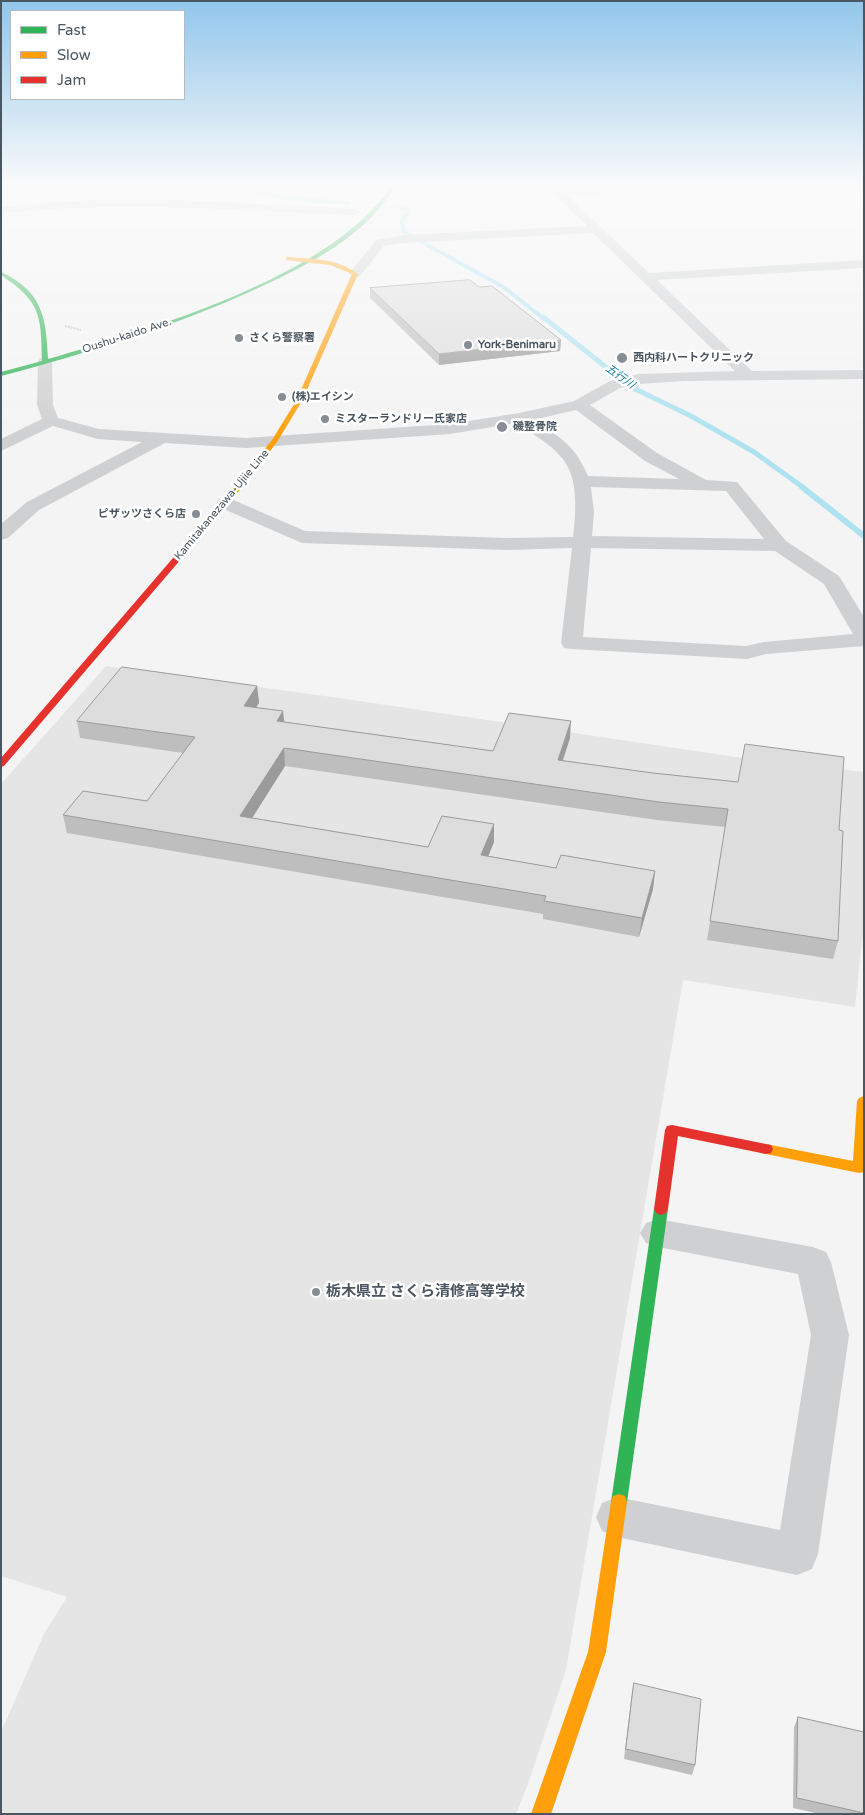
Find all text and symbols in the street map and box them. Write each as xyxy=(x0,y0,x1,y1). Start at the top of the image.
legend xyxy=(10,10,185,100)
text: Fast xyxy=(57,21,86,39)
text: Slow xyxy=(57,46,91,64)
text: Jam xyxy=(57,71,86,89)
street label: Oushu-kaido Ave. xyxy=(81,315,173,357)
place label: さくら警察署 xyxy=(249,331,315,345)
marker: さくら警察署 xyxy=(233,332,245,344)
place label: York-Benimaru xyxy=(478,338,556,352)
marker: York-Benimaru xyxy=(462,339,474,351)
marker: 西内科ハートクリニック xyxy=(615,351,629,365)
place label: 西内科ハートクリニック xyxy=(633,351,754,365)
water label: 五行川 xyxy=(603,362,637,392)
place label: (株)エイシン xyxy=(292,390,354,404)
marker: (株)エイシン xyxy=(276,391,288,403)
place label: ミスターランドリー氏家店 xyxy=(335,412,467,426)
marker: ミスターランドリー氏家店 xyxy=(319,413,331,425)
marker: 磯整骨院 xyxy=(495,420,509,434)
place label: 磯整骨院 xyxy=(513,420,557,434)
street label: Kamitakanezawa-Ujiie Line xyxy=(172,447,272,563)
place label: ピザッツさくら店 xyxy=(98,507,186,521)
marker: ピザッツさくら店 xyxy=(190,508,202,520)
place label: 栃木県立 さくら清修高等学校 xyxy=(326,1283,525,1301)
marker: 栃木県立 さくら清修高等学校 xyxy=(310,1286,322,1298)

